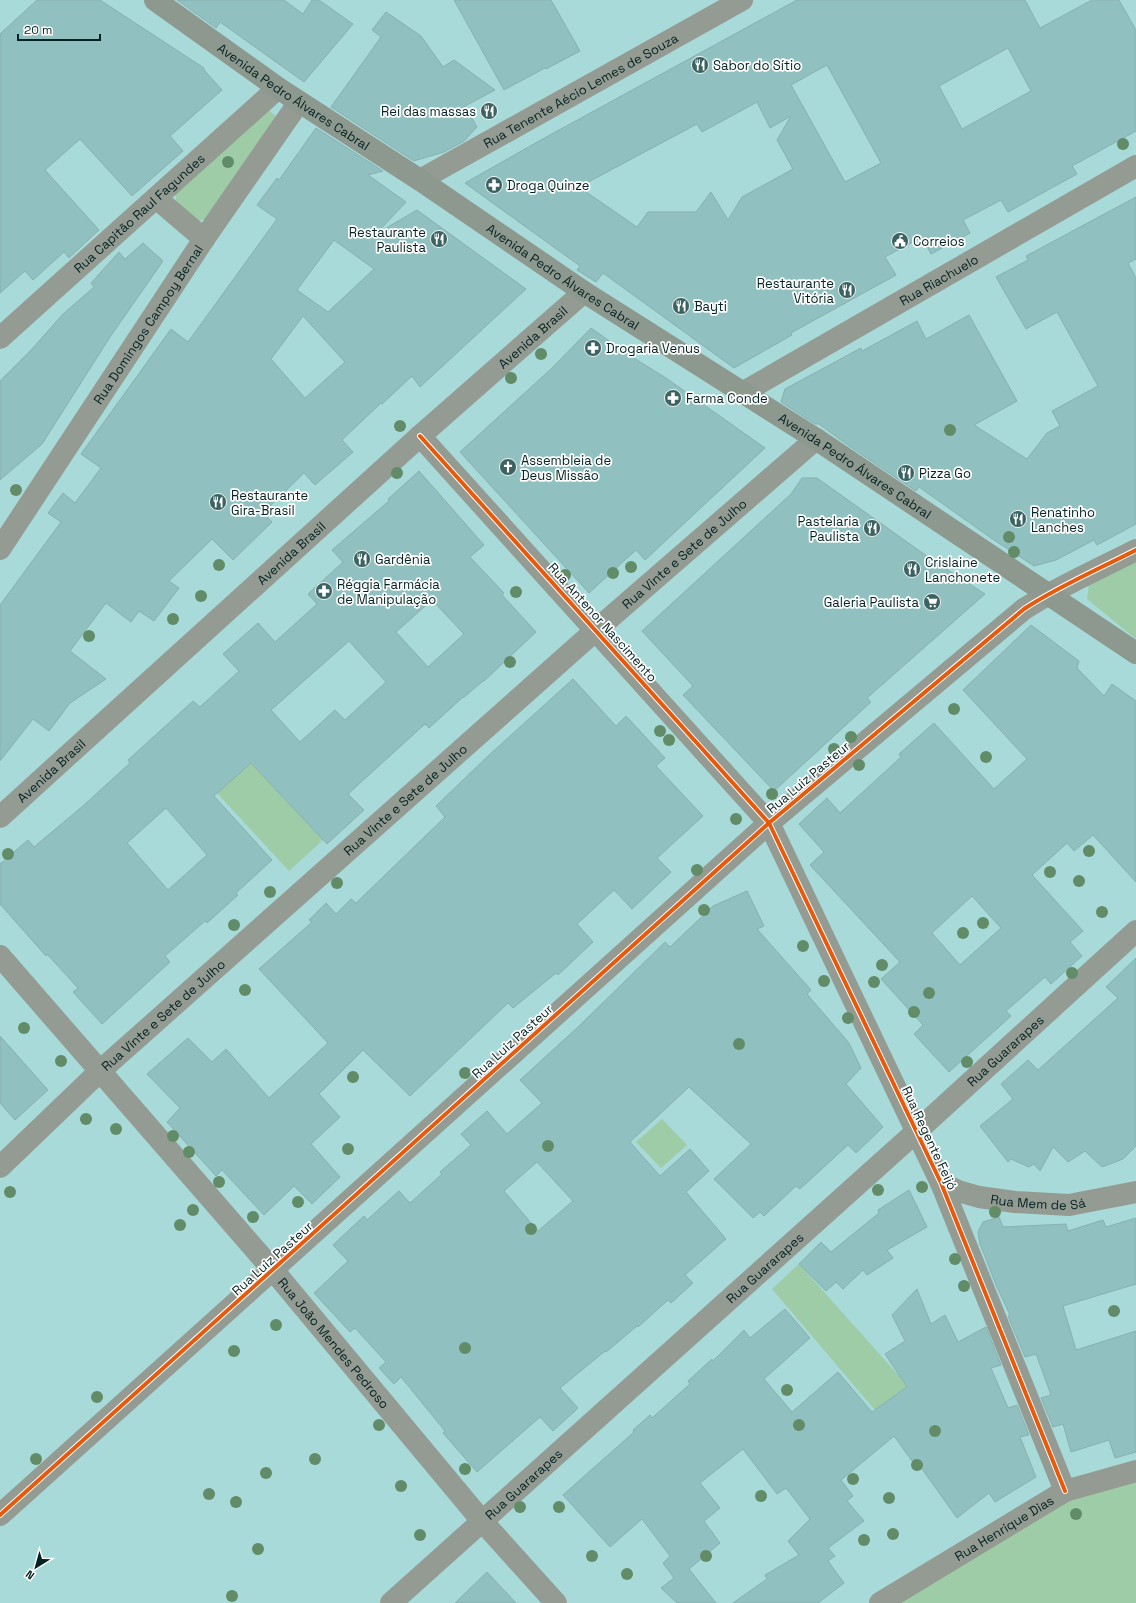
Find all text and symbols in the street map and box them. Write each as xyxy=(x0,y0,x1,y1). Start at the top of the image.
scale bar xyxy=(18,16,100,42)
text: 20 m xyxy=(24,22,52,38)
street label: Rua Tenente Aécio Lemes de Souza xyxy=(480,29,682,152)
street label: Avenida Pedro Álvares Cabral xyxy=(214,39,373,154)
restaurant icon: Sabor do Sítio xyxy=(690,55,710,75)
place label: Sabor do Sítio xyxy=(713,57,801,74)
restaurant icon: Rei das massas xyxy=(479,101,499,121)
place label: Rei das massas xyxy=(381,103,476,120)
street label: Rua Capitão Raul Fagundes xyxy=(70,150,209,277)
pharmacy icon: Droga Quinze xyxy=(484,175,504,195)
place label: Droga Quinze xyxy=(507,177,590,194)
street label: Avenida Pedro Álvares Cabral xyxy=(483,220,642,334)
place label: Restaurante Paulista xyxy=(349,224,427,256)
restaurant icon: Restaurante Paulista xyxy=(429,229,449,249)
public building icon: Correios xyxy=(890,231,910,251)
place label: Correios xyxy=(913,233,965,250)
street label: Rua Domingos Campoy Bernal xyxy=(90,242,207,407)
street label: Rua Riachuelo xyxy=(896,251,981,310)
place label: Restaurante Vitória xyxy=(757,275,835,307)
restaurant icon: Restaurante Vitória xyxy=(837,280,857,300)
restaurant icon: Bayti xyxy=(671,296,691,316)
place label: Bayti xyxy=(694,298,727,315)
street label: Avenida Brasil xyxy=(495,302,571,372)
pharmacy icon: Drogaria Venus xyxy=(583,338,603,358)
place label: Drogaria Venus xyxy=(606,340,700,357)
pharmacy icon: Farma Conde xyxy=(663,388,683,408)
place label: Farma Conde xyxy=(686,390,768,407)
street label: Avenida Pedro Álvares Cabral xyxy=(775,409,935,523)
place label: Assembleia de Deus Missão xyxy=(521,452,611,484)
church icon: Assembleia de Deus Missão xyxy=(498,457,518,477)
restaurant icon: Pizza Go xyxy=(896,463,916,483)
place label: Pizza Go xyxy=(919,465,971,482)
place label: Restaurante Gira-Brasil xyxy=(231,487,308,519)
restaurant icon: Restaurante Gira-Brasil xyxy=(208,492,228,512)
street label: Rua Vinte e Sete de Julho xyxy=(618,495,750,613)
place label: Renatinho Lanches xyxy=(1031,504,1095,536)
restaurant icon: Renatinho Lanches xyxy=(1008,509,1028,529)
place label: Pastelaria Paulista xyxy=(798,513,860,545)
street label: Avenida Brasil xyxy=(254,518,329,589)
restaurant icon: Pastelaria Paulista xyxy=(862,518,882,538)
restaurant icon: Gardênia xyxy=(352,549,372,569)
place label: Gardênia xyxy=(375,551,431,568)
place label: Crislaine Lanchonete xyxy=(925,554,1000,586)
street label: Rua Antenor Nascimento xyxy=(545,559,661,686)
restaurant icon: Crislaine Lanchonete xyxy=(902,559,922,579)
place label: Réggia Farmácia de Manipulação xyxy=(337,576,440,608)
pharmacy icon: Réggia Farmácia de Manipulação xyxy=(314,581,334,601)
supermarket icon: Galeria Paulista xyxy=(922,592,942,612)
place label: Galeria Paulista xyxy=(824,594,920,611)
street label: Avenida Brasil xyxy=(14,736,89,806)
street label: Rua Luiz Pasteur xyxy=(763,738,853,817)
street label: Rua Vinte e Sete de Julho xyxy=(340,741,471,860)
street label: Rua Vinte e Sete de Julho xyxy=(98,956,229,1075)
street label: Rua Luiz Pasteur xyxy=(468,1000,556,1082)
street label: Rua Guararapes xyxy=(963,1011,1048,1090)
street label: Rua Regente Feijó xyxy=(898,1084,961,1193)
street label: Rua Mem de Sá xyxy=(989,1191,1088,1214)
street label: Rua Luiz Pasteur xyxy=(228,1217,316,1299)
street label: Rua Guararapes xyxy=(723,1229,807,1307)
street label: Rua João Mendes Pedroso xyxy=(274,1274,393,1412)
street label: Rua Guararapes xyxy=(482,1445,566,1524)
street label: Rua Henrique Dias xyxy=(952,1492,1057,1565)
north arrow xyxy=(16,1547,56,1587)
text: N xyxy=(23,1567,37,1583)

